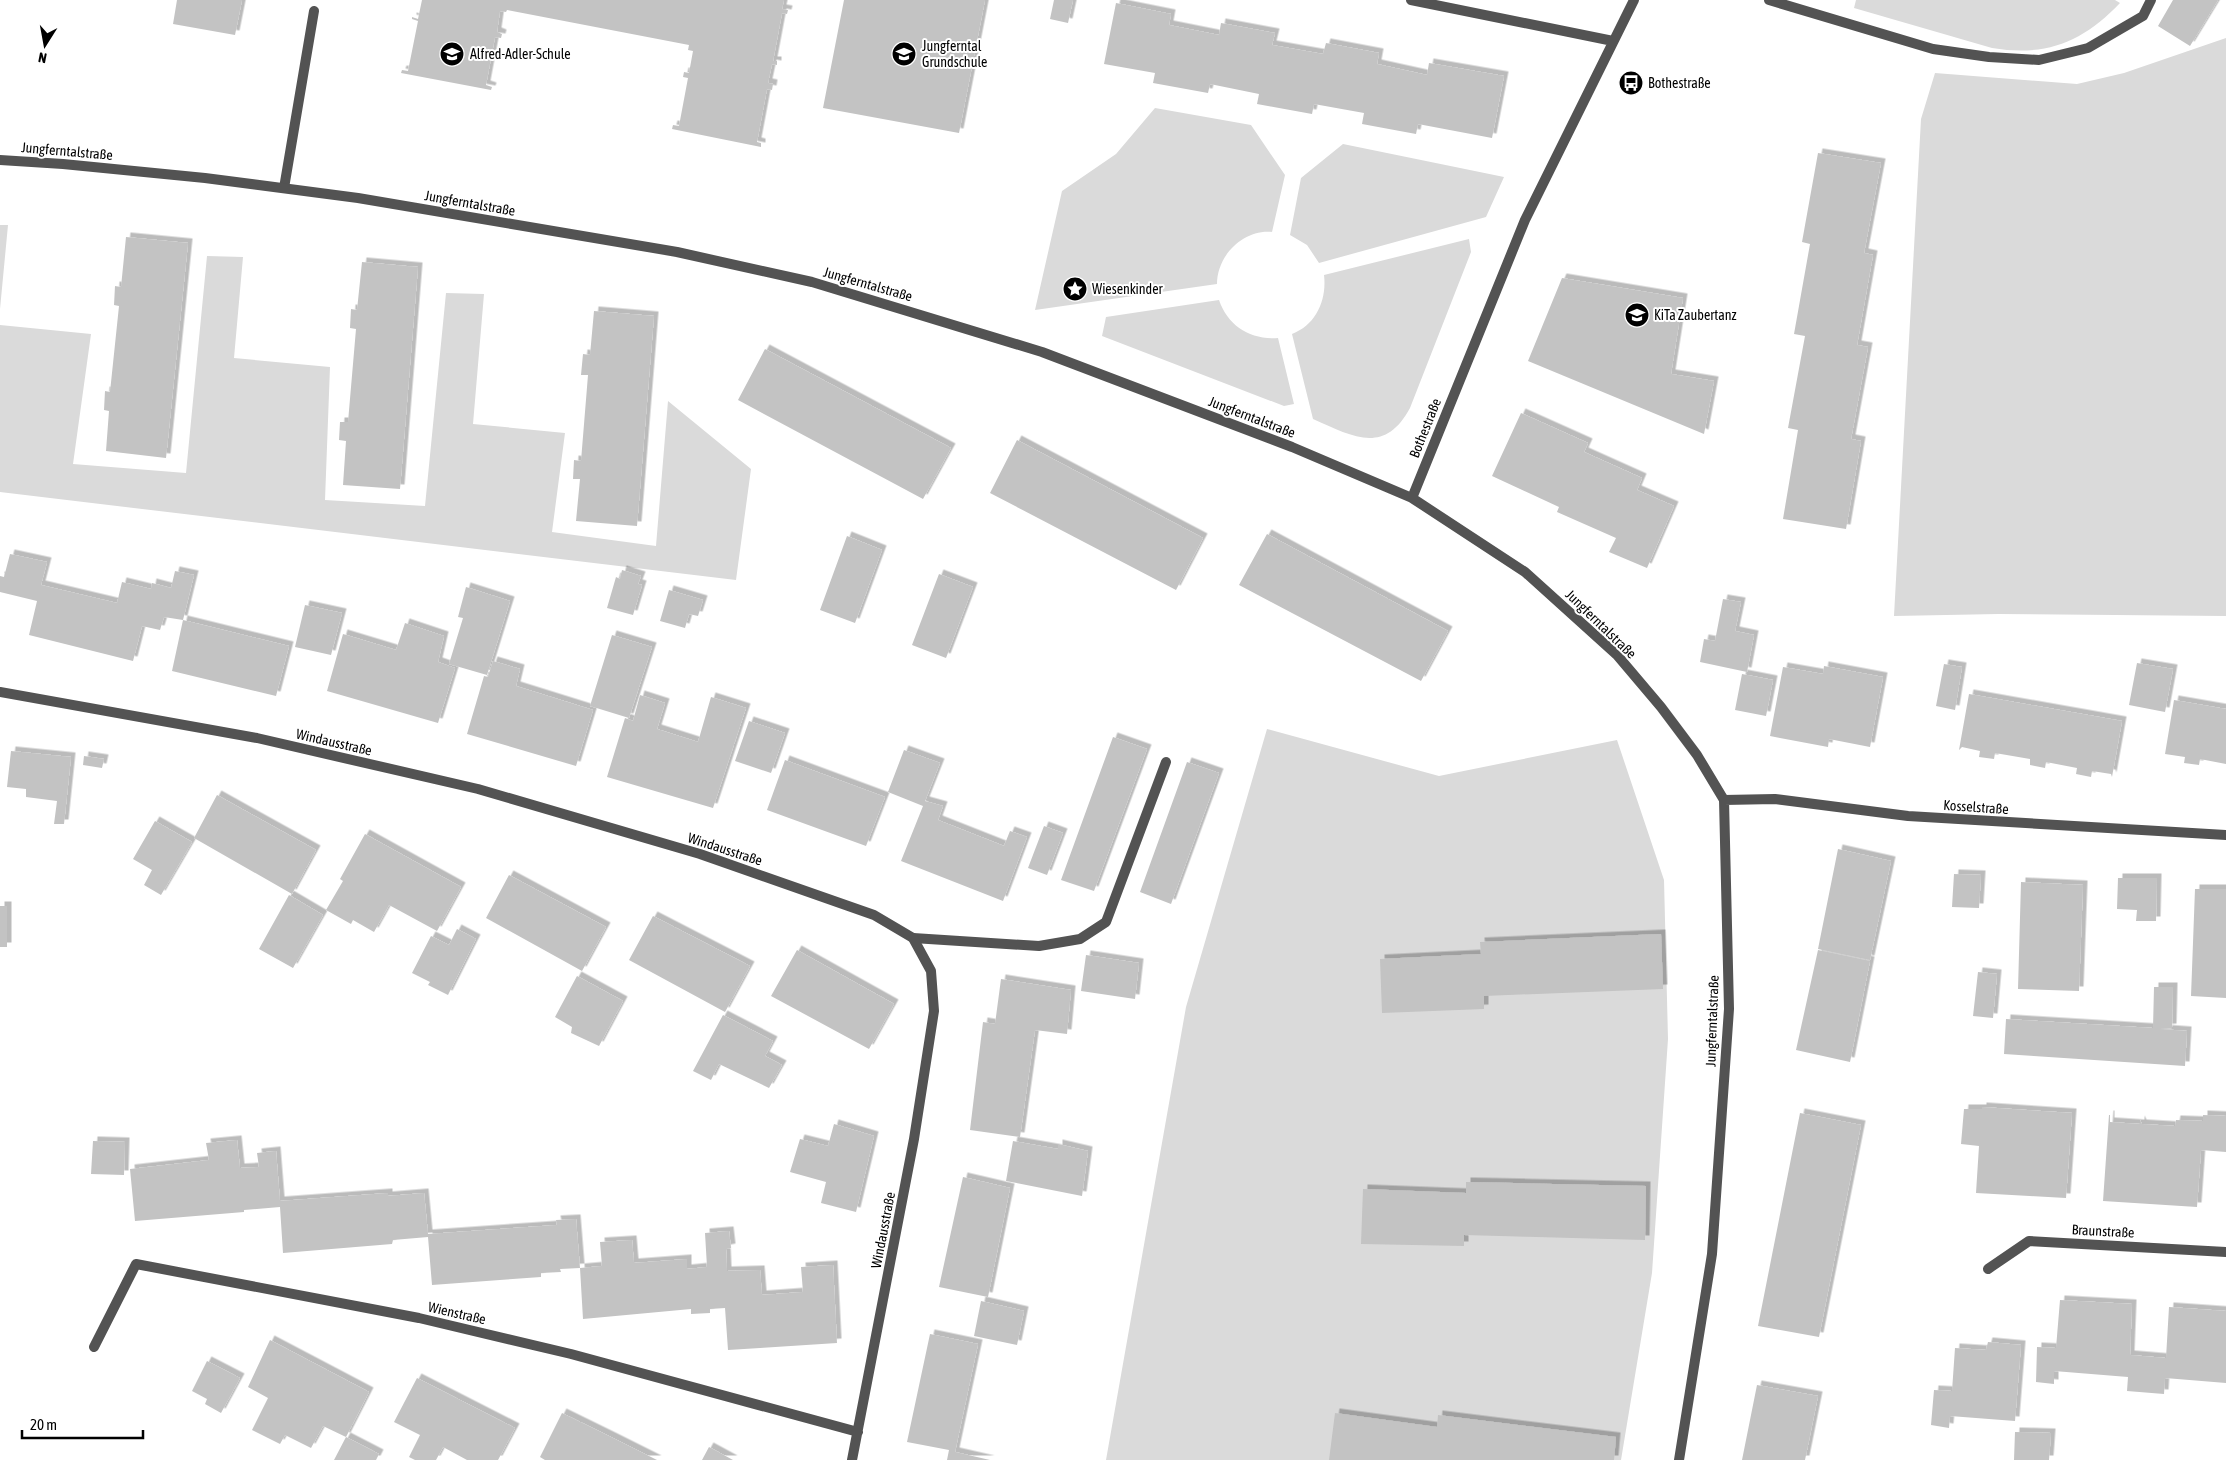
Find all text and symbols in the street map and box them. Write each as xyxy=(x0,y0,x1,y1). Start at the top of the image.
north arrow xyxy=(20,20,70,70)
place label: Jungferntal Grundschule xyxy=(922,38,987,70)
school or university icon: Alfred-Adler-Schule xyxy=(439,41,465,67)
school or university icon: Jungferntal Grundschule xyxy=(891,41,917,67)
place label: Alfred-Adler-Schule xyxy=(470,46,571,62)
text: N xyxy=(37,49,48,66)
bus stop icon: Bothestraße xyxy=(1618,70,1644,96)
place label: Bothestraße xyxy=(1648,75,1711,91)
street label: Jungferntalstraße xyxy=(21,139,113,163)
street label: Jungferntalstraße xyxy=(423,187,517,219)
street label: Jungferntalstraße xyxy=(822,264,914,304)
place icon: Wiesenkinder xyxy=(1062,276,1088,302)
place label: Wiesenkinder xyxy=(1092,281,1164,297)
school or university icon: KiTa Zaubertanz xyxy=(1624,302,1650,328)
place label: KiTa Zaubertanz xyxy=(1654,307,1737,323)
street label: Jungferntalstraße xyxy=(1206,393,1298,441)
street label: Bothestraße xyxy=(1406,396,1444,460)
street label: Jungferntalstraße xyxy=(1562,586,1640,662)
street label: Windausstraße xyxy=(295,726,373,758)
street label: Kosselstraße xyxy=(1943,797,2009,817)
street label: Windausstraße xyxy=(686,829,764,869)
street label: Jungferntalstraße xyxy=(1702,975,1722,1067)
street label: Windausstraße xyxy=(868,1191,898,1269)
street label: Braunstraße xyxy=(2071,1221,2135,1241)
street label: Wienstraße xyxy=(427,1299,487,1327)
scale bar xyxy=(22,1408,144,1440)
text: 20 m xyxy=(30,1416,57,1433)

